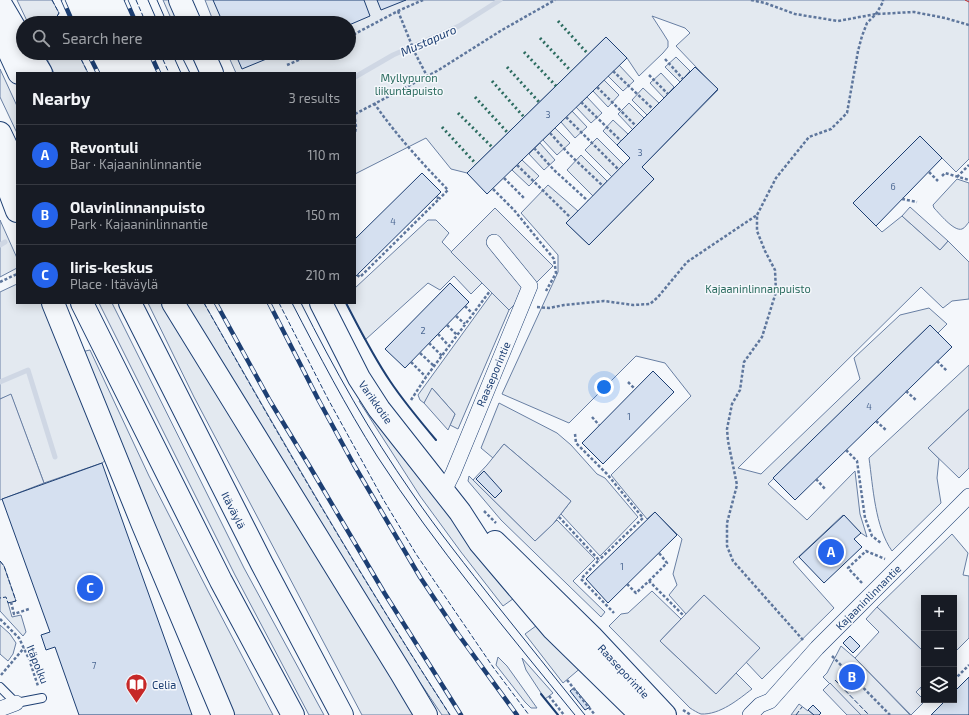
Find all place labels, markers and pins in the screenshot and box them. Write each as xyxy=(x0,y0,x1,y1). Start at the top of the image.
pin: A xyxy=(818,537,844,567)
pin: C xyxy=(77,573,103,603)
pin: B xyxy=(839,662,865,692)
library icon: Celia xyxy=(124,671,150,704)
place label: Celia xyxy=(152,678,176,691)

